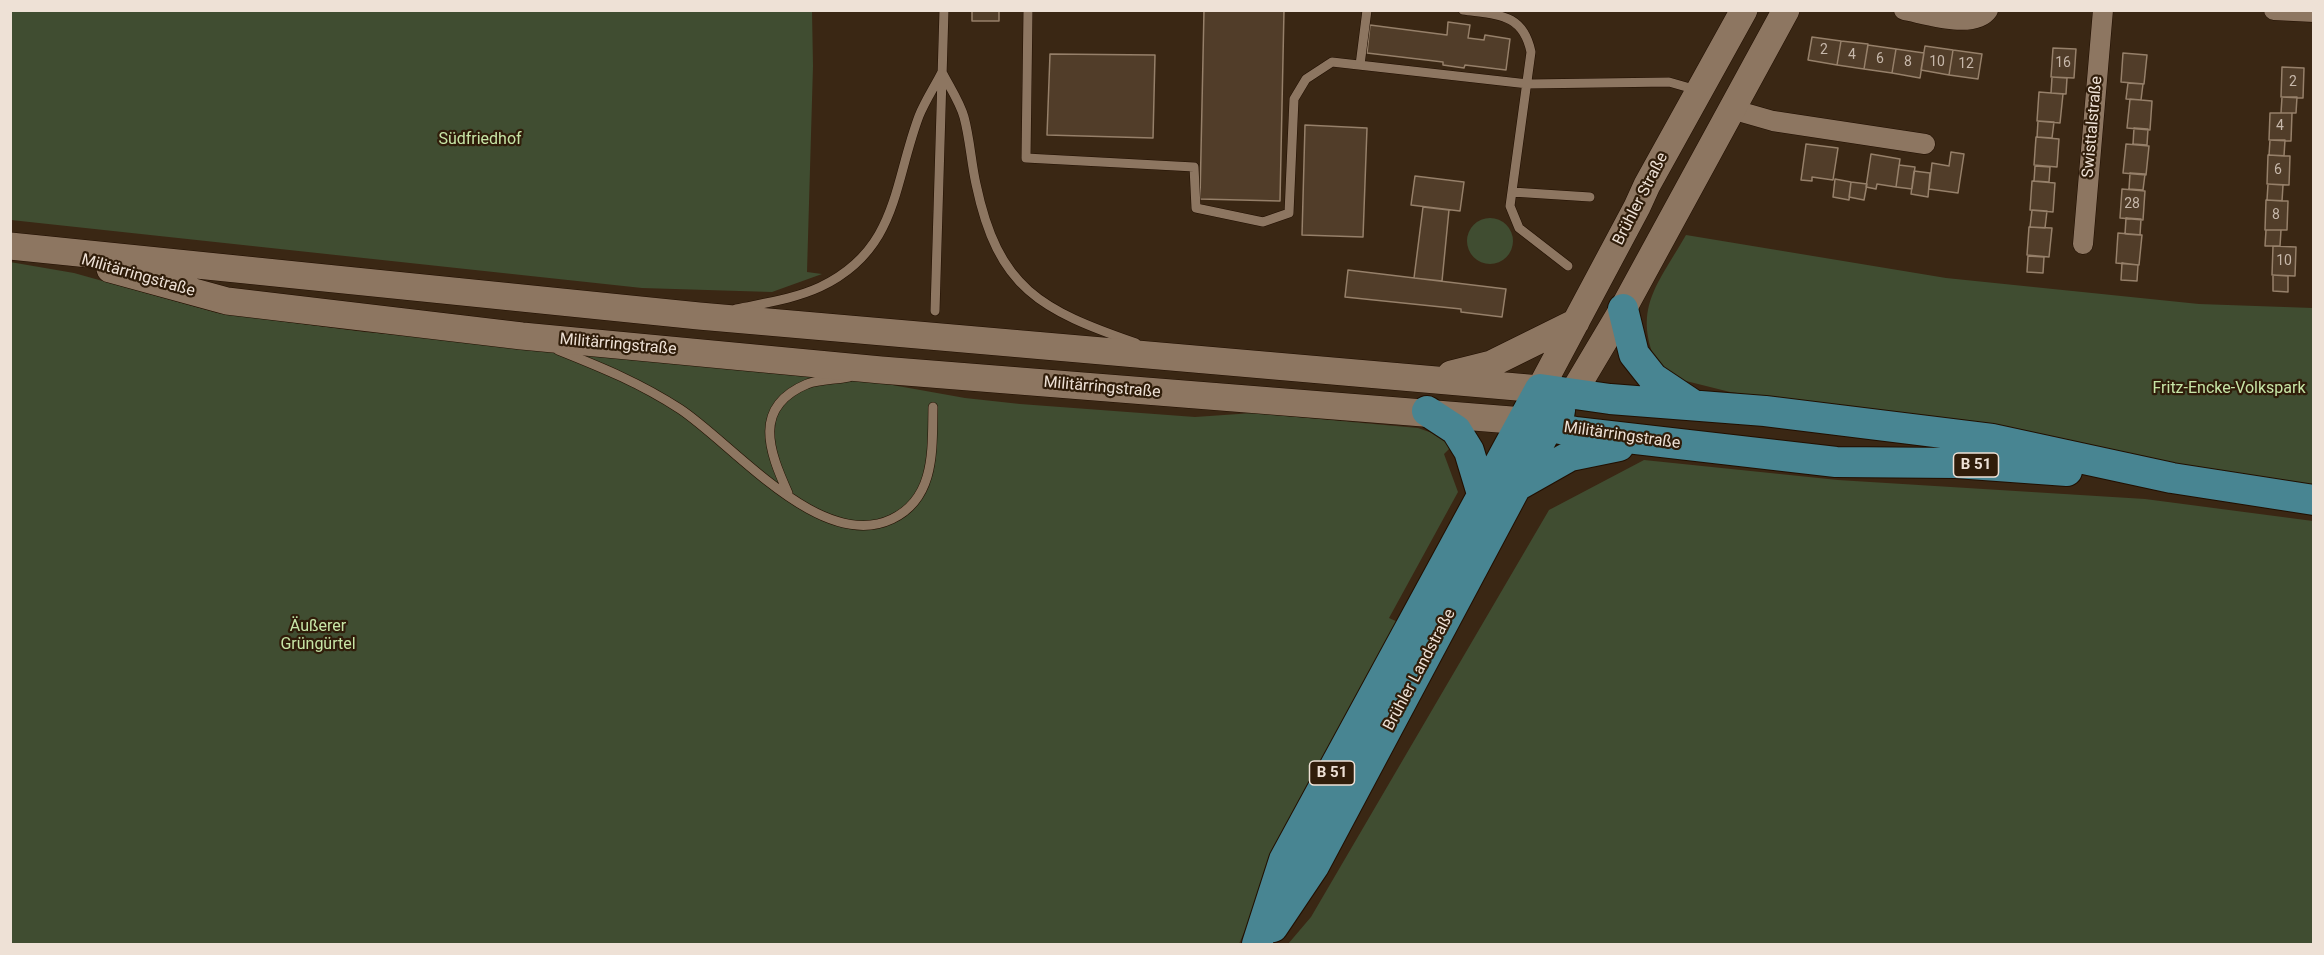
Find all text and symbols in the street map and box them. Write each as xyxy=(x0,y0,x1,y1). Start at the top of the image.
house number: 2 xyxy=(1820,42,1828,58)
house number: 4 xyxy=(1848,47,1856,63)
house number: 6 xyxy=(1876,51,1884,67)
house number: 8 xyxy=(1904,54,1912,70)
house number: 10 xyxy=(1929,54,1945,70)
house number: 16 xyxy=(2055,55,2071,71)
house number: 12 xyxy=(1958,56,1974,72)
house number: 2 xyxy=(2289,74,2297,90)
street label: Swisttalstraße xyxy=(2079,75,2107,179)
house number: 4 xyxy=(2276,118,2284,134)
park label: Südfriedhof xyxy=(438,130,522,150)
street label: Brühler Straße xyxy=(1609,149,1673,249)
house number: 6 xyxy=(2274,162,2282,178)
house number: 28 xyxy=(2124,196,2140,212)
house number: 8 xyxy=(2272,207,2280,223)
street label: Militärringstraße xyxy=(79,251,197,301)
house number: 10 xyxy=(2276,253,2292,269)
street label: Militärringstraße xyxy=(559,330,677,360)
street label: Militärringstraße xyxy=(1043,373,1161,403)
park label: Fritz-Encke-Volkspark xyxy=(2152,379,2306,399)
street label: Militärringstraße xyxy=(1563,418,1681,454)
road number: B 51 xyxy=(1954,453,1998,477)
street label: Brühler Landstraße xyxy=(1380,606,1460,734)
park label: Äußerer Grüngürtel xyxy=(280,617,356,655)
road number: B 51 xyxy=(1310,761,1354,785)

